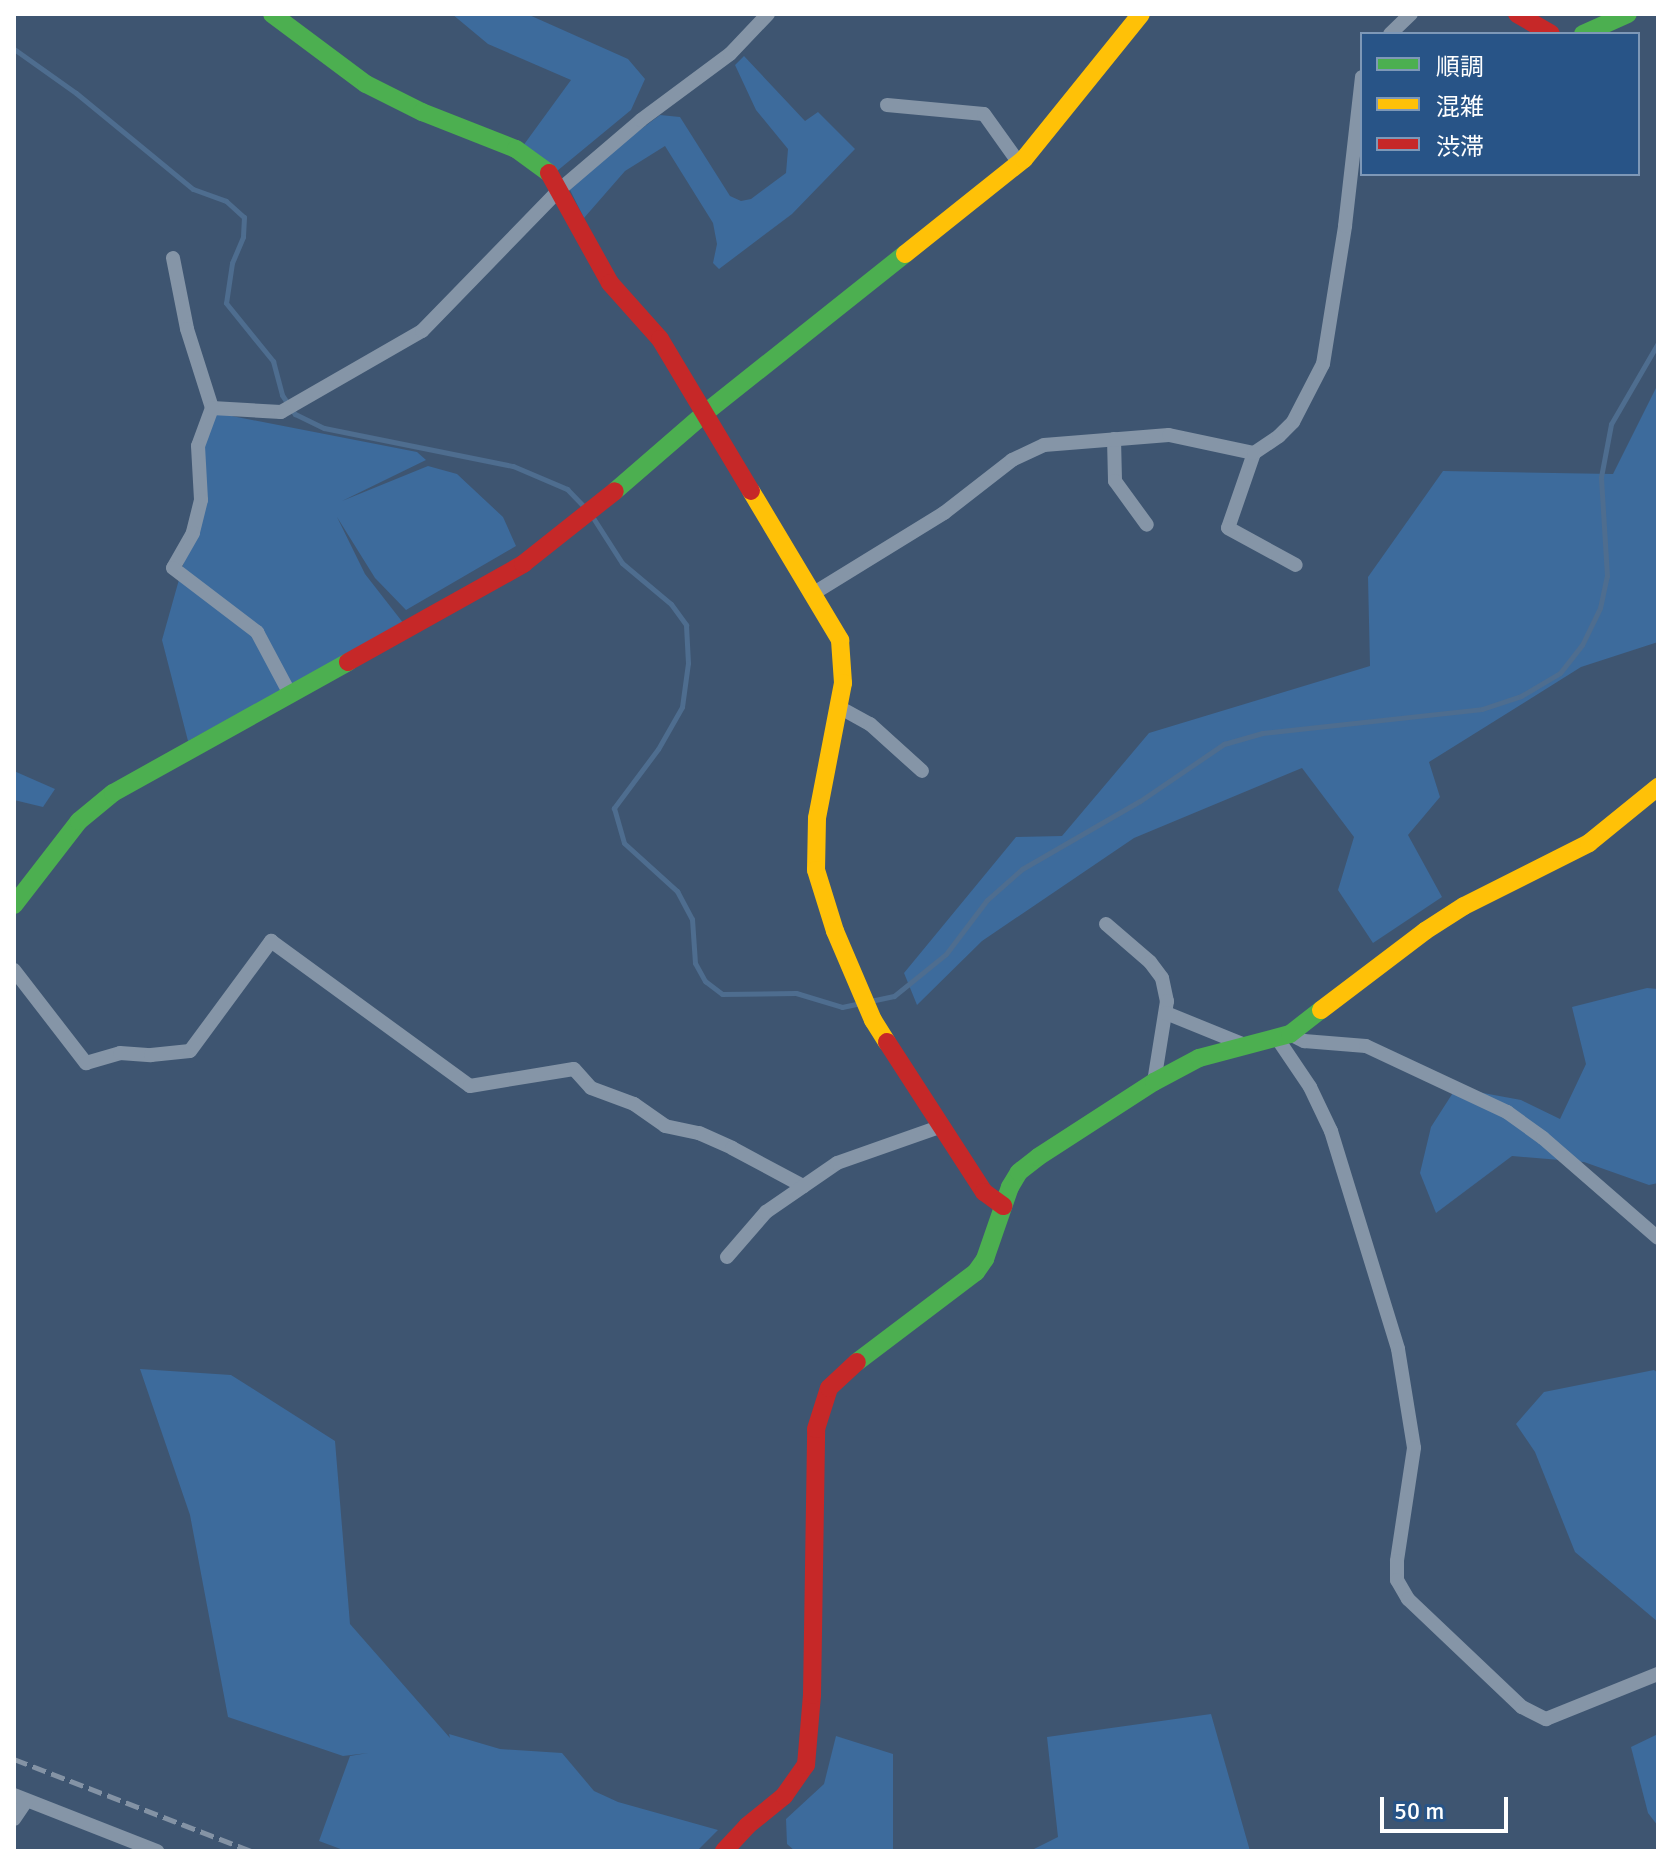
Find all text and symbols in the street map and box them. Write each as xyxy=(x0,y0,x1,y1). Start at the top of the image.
legend xyxy=(1360,32,1640,176)
text: 順調 xyxy=(1436,52,1484,82)
text: 混雑 xyxy=(1436,92,1484,122)
text: 渋滞 xyxy=(1436,132,1484,162)
scale bar xyxy=(1384,1781,1512,1831)
text: 50 m xyxy=(1394,1796,1444,1826)

